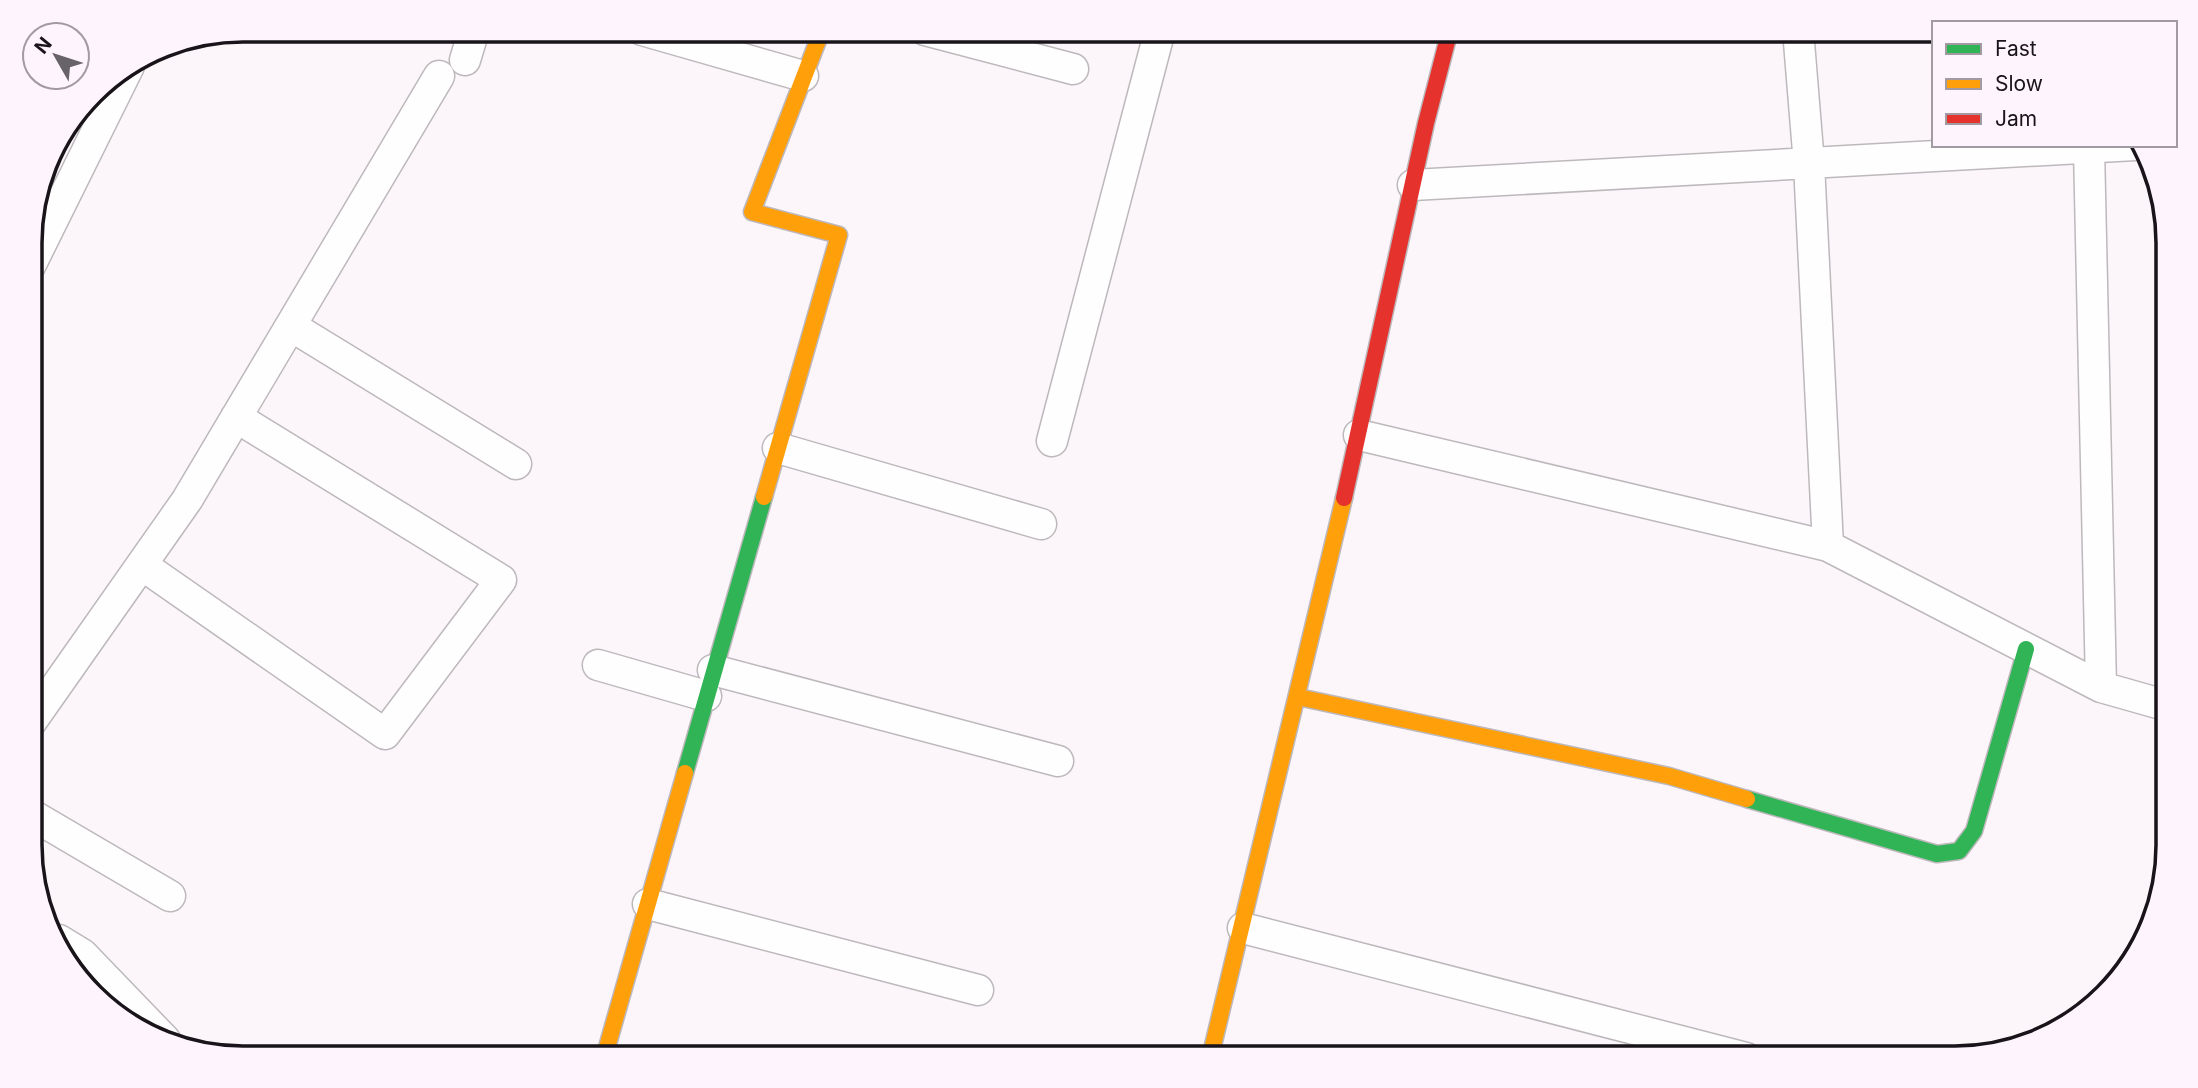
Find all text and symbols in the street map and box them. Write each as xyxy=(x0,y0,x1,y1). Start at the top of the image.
north arrow xyxy=(21,21,91,91)
legend xyxy=(1932,21,2177,147)
text: N xyxy=(30,33,57,58)
text: Fast xyxy=(1995,36,2037,61)
text: Slow xyxy=(1995,71,2043,96)
text: Jam xyxy=(1995,106,2037,131)

